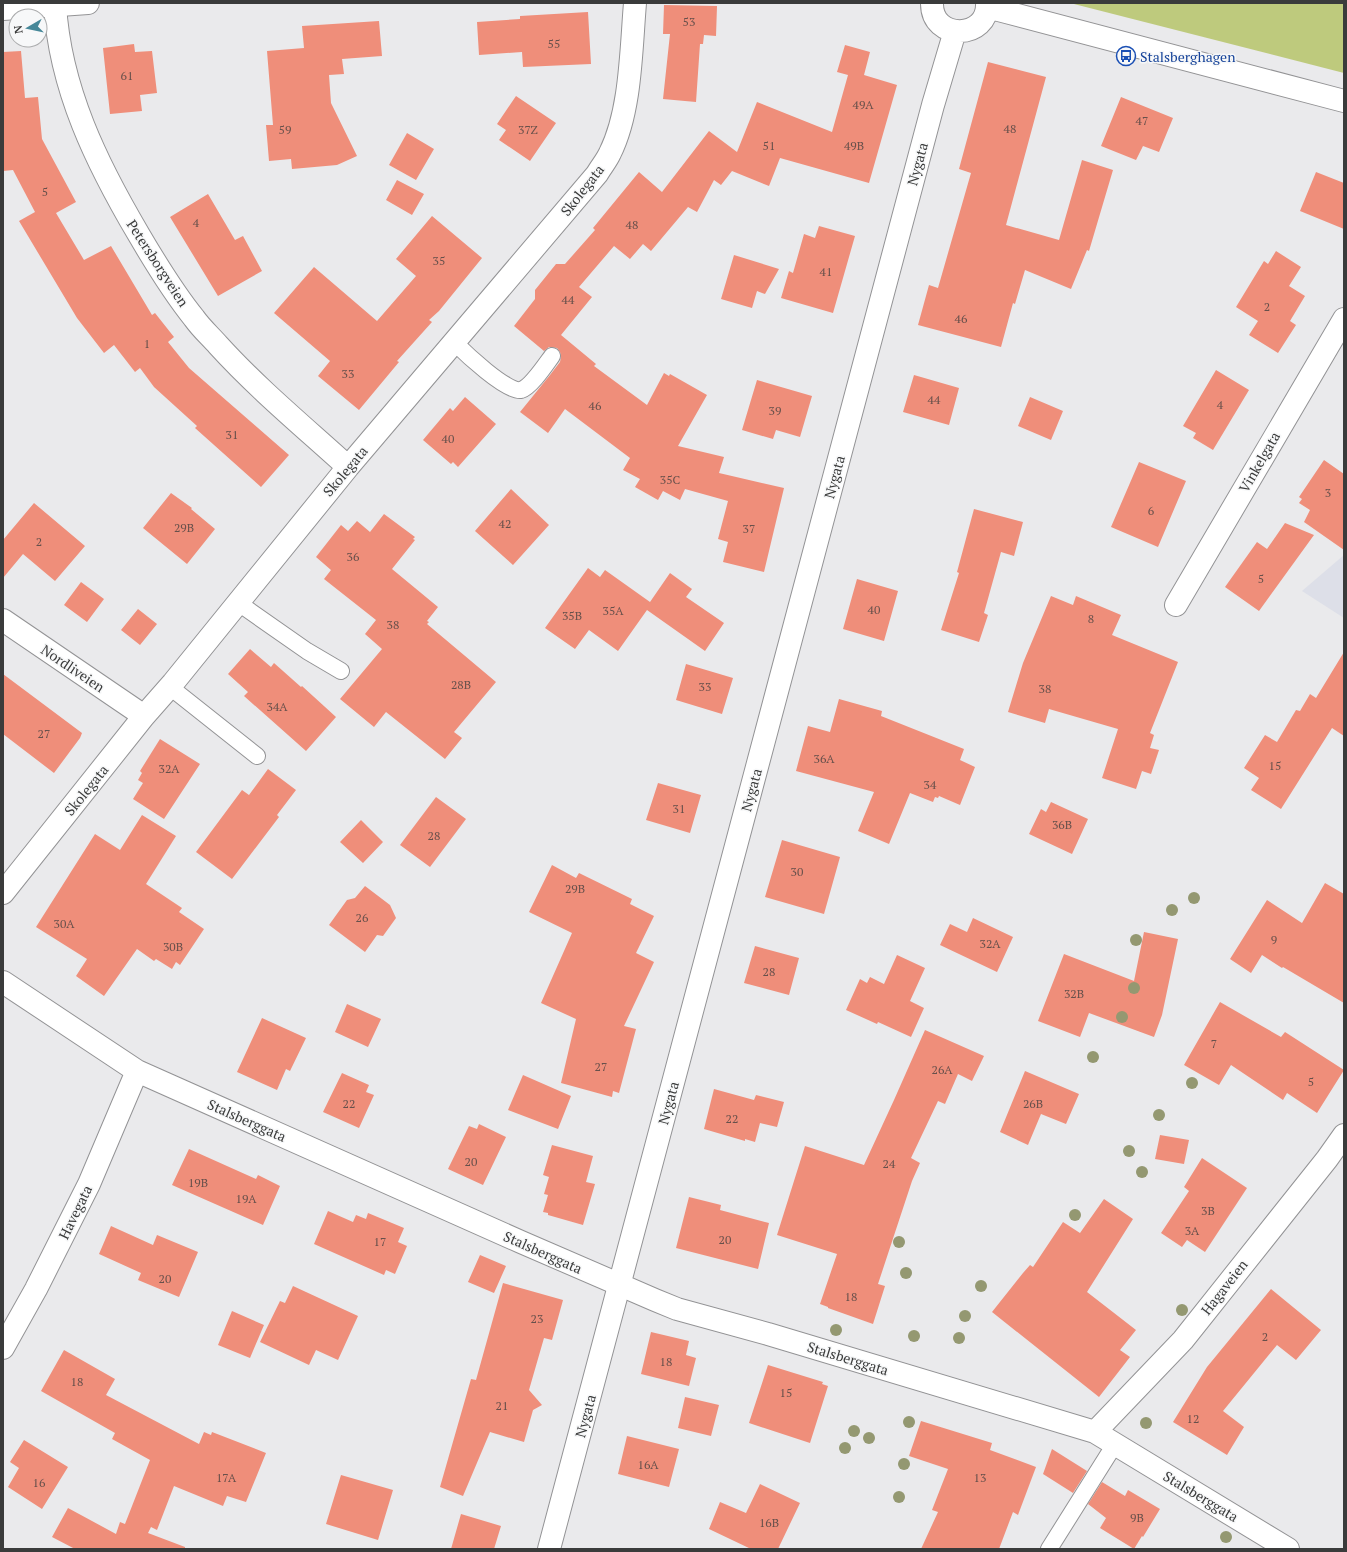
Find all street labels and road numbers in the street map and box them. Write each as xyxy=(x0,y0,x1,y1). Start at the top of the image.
street label: Nygata xyxy=(902,140,932,188)
street label: Skolegata xyxy=(556,160,608,220)
street label: Petersborgveien xyxy=(123,216,194,311)
street label: Vinkelgata xyxy=(1234,428,1284,496)
street label: Skolegata xyxy=(318,442,372,500)
street label: Nygata xyxy=(819,453,849,501)
street label: Nordliveien xyxy=(37,640,109,697)
street label: Skolegata xyxy=(60,761,112,819)
street label: Nygata xyxy=(736,766,766,814)
street label: Nygata xyxy=(653,1079,683,1127)
street label: Stalsberggata xyxy=(205,1094,289,1146)
street label: Havegata xyxy=(54,1182,96,1242)
street label: Stalsberggata xyxy=(501,1226,585,1278)
street label: Hagaveien xyxy=(1196,1255,1252,1319)
street label: Stalsberggata xyxy=(805,1337,891,1379)
street label: Nygata xyxy=(570,1392,600,1440)
street label: Stalsberggata xyxy=(1160,1466,1242,1526)

